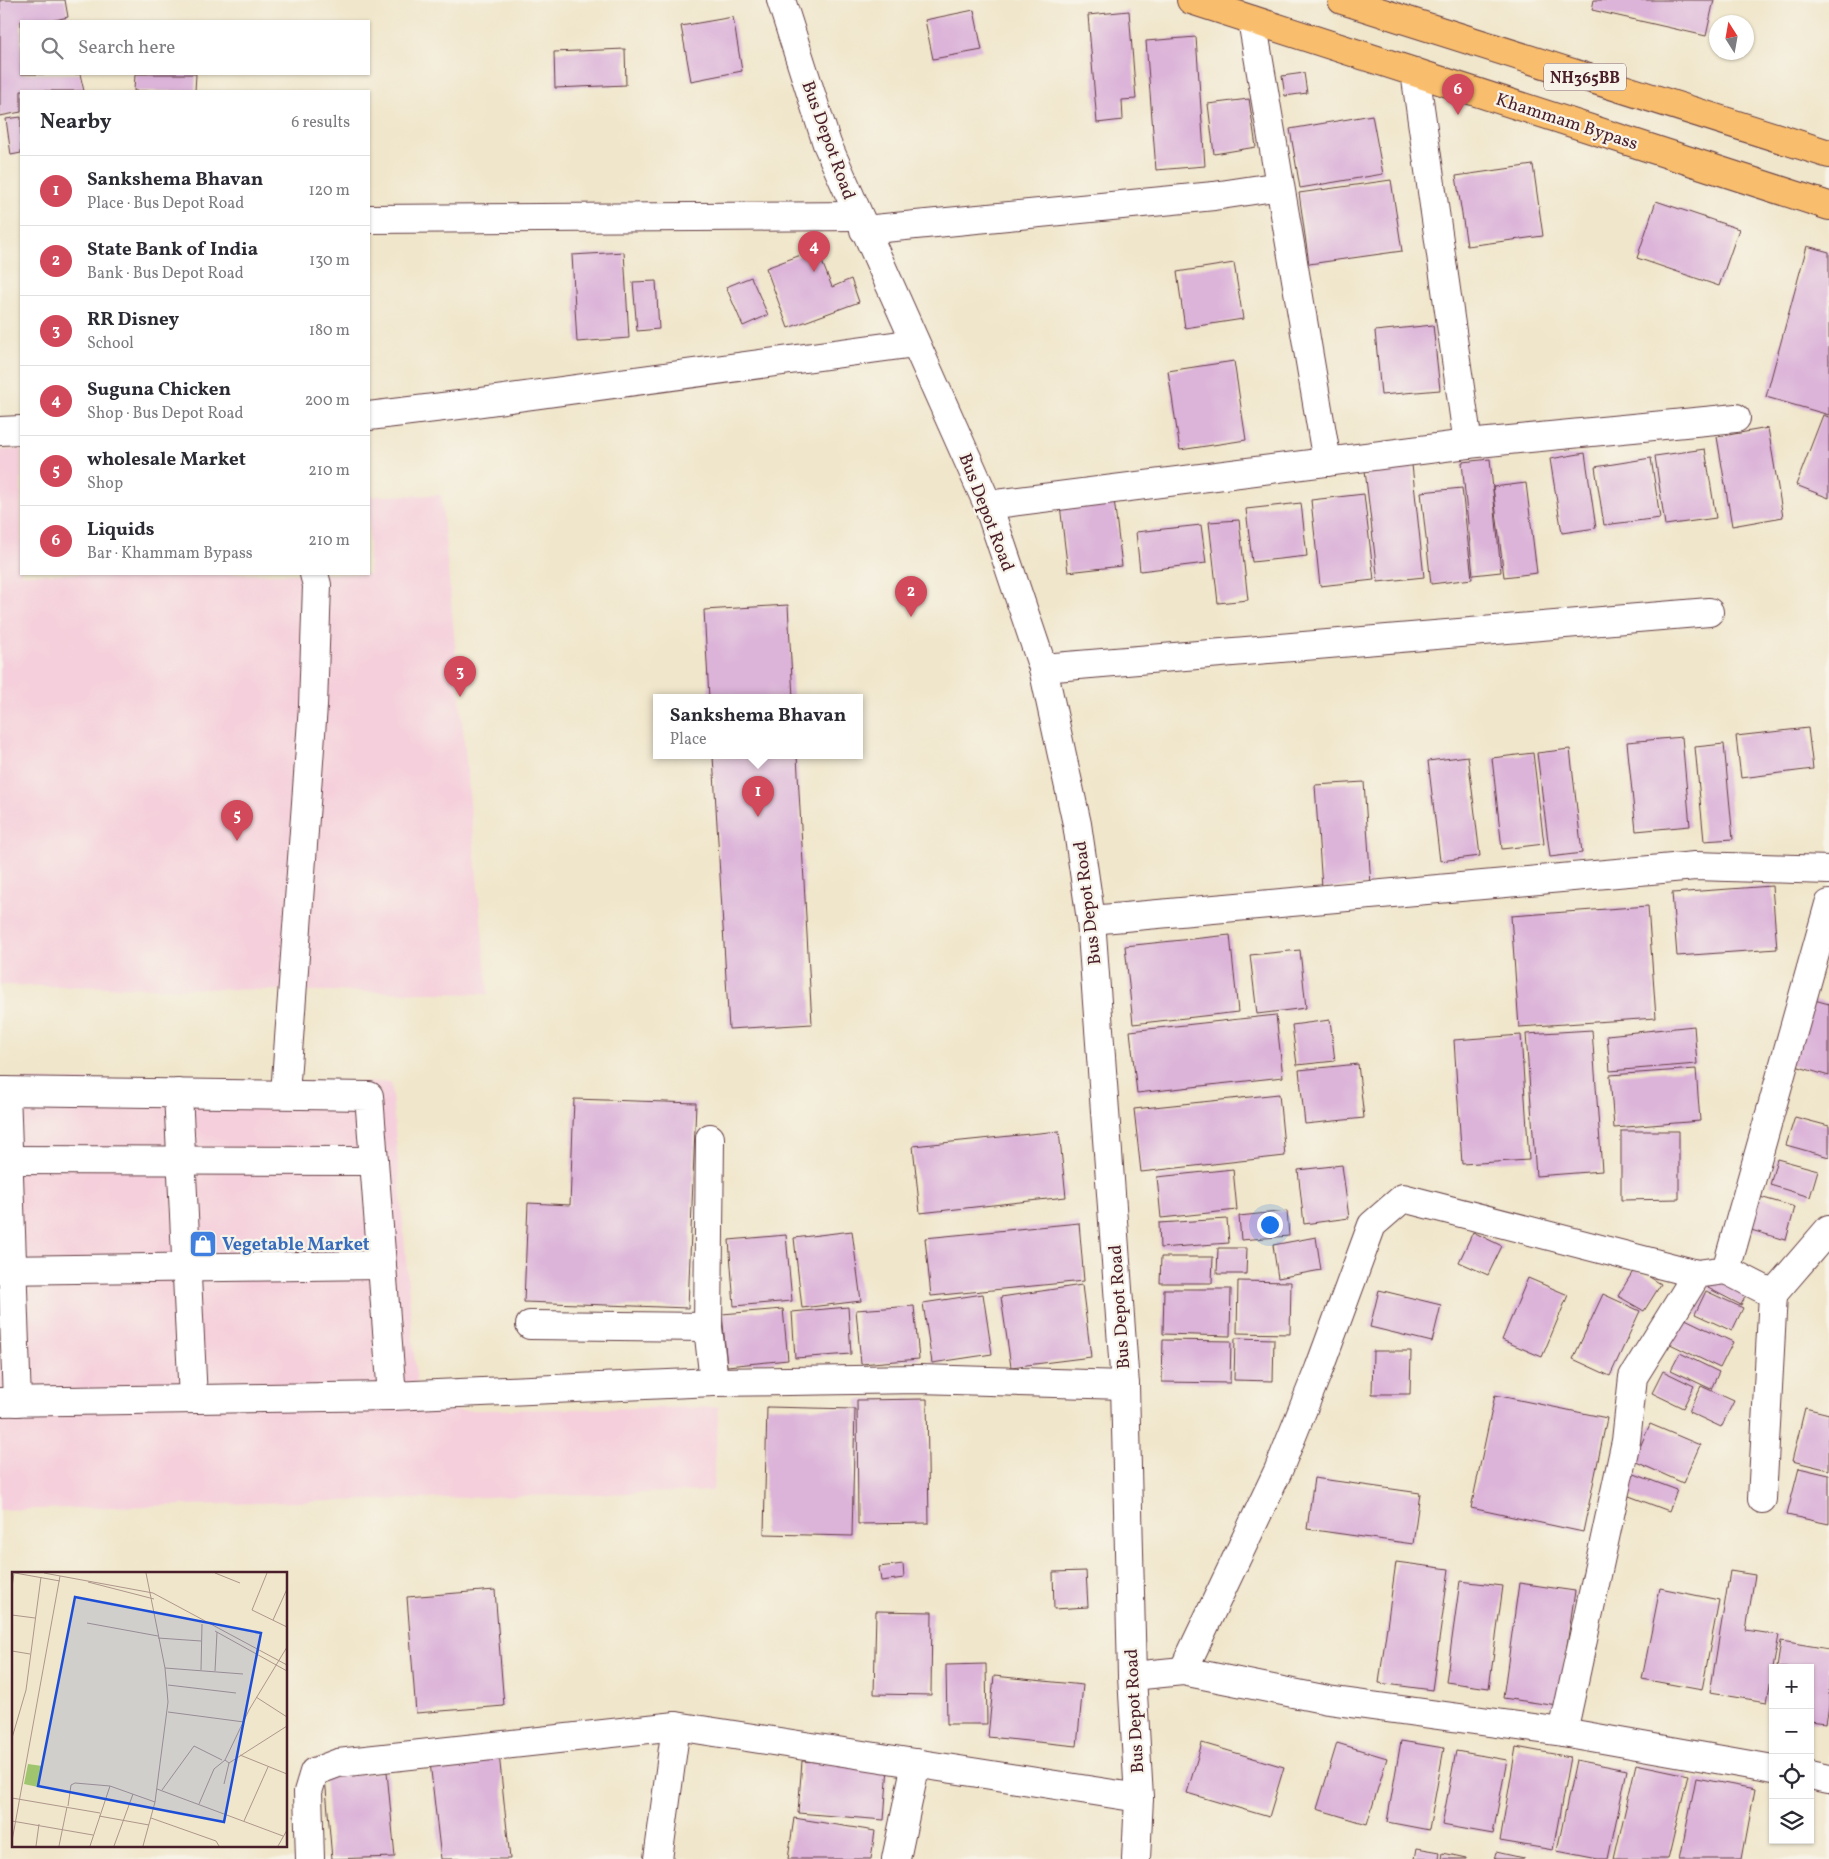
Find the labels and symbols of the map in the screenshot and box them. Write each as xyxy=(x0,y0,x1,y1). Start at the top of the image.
north arrow xyxy=(1709,15,1754,60)
road number: NH365BB xyxy=(1544,64,1626,90)
pin: 6 xyxy=(1442,74,1474,115)
street label: Bus Depot Road xyxy=(795,78,861,203)
street label: Khammam Bypass xyxy=(1492,88,1641,157)
pin: 4 xyxy=(798,231,830,272)
street label: Bus Depot Road xyxy=(952,450,1020,575)
pin: 2 xyxy=(895,576,927,617)
pin: 3 xyxy=(444,656,476,697)
pin: 1 xyxy=(742,776,774,817)
pin: 5 xyxy=(221,800,253,841)
street label: Bus Depot Road xyxy=(1068,839,1109,966)
your location xyxy=(1257,1212,1283,1238)
shop icon: Vegetable Market xyxy=(188,1229,218,1259)
place label: Vegetable Market xyxy=(222,1233,370,1258)
street label: Bus Depot Road xyxy=(1104,1244,1137,1370)
inset map xyxy=(12,1572,288,1846)
street label: Bus Depot Road xyxy=(1120,1648,1151,1774)

